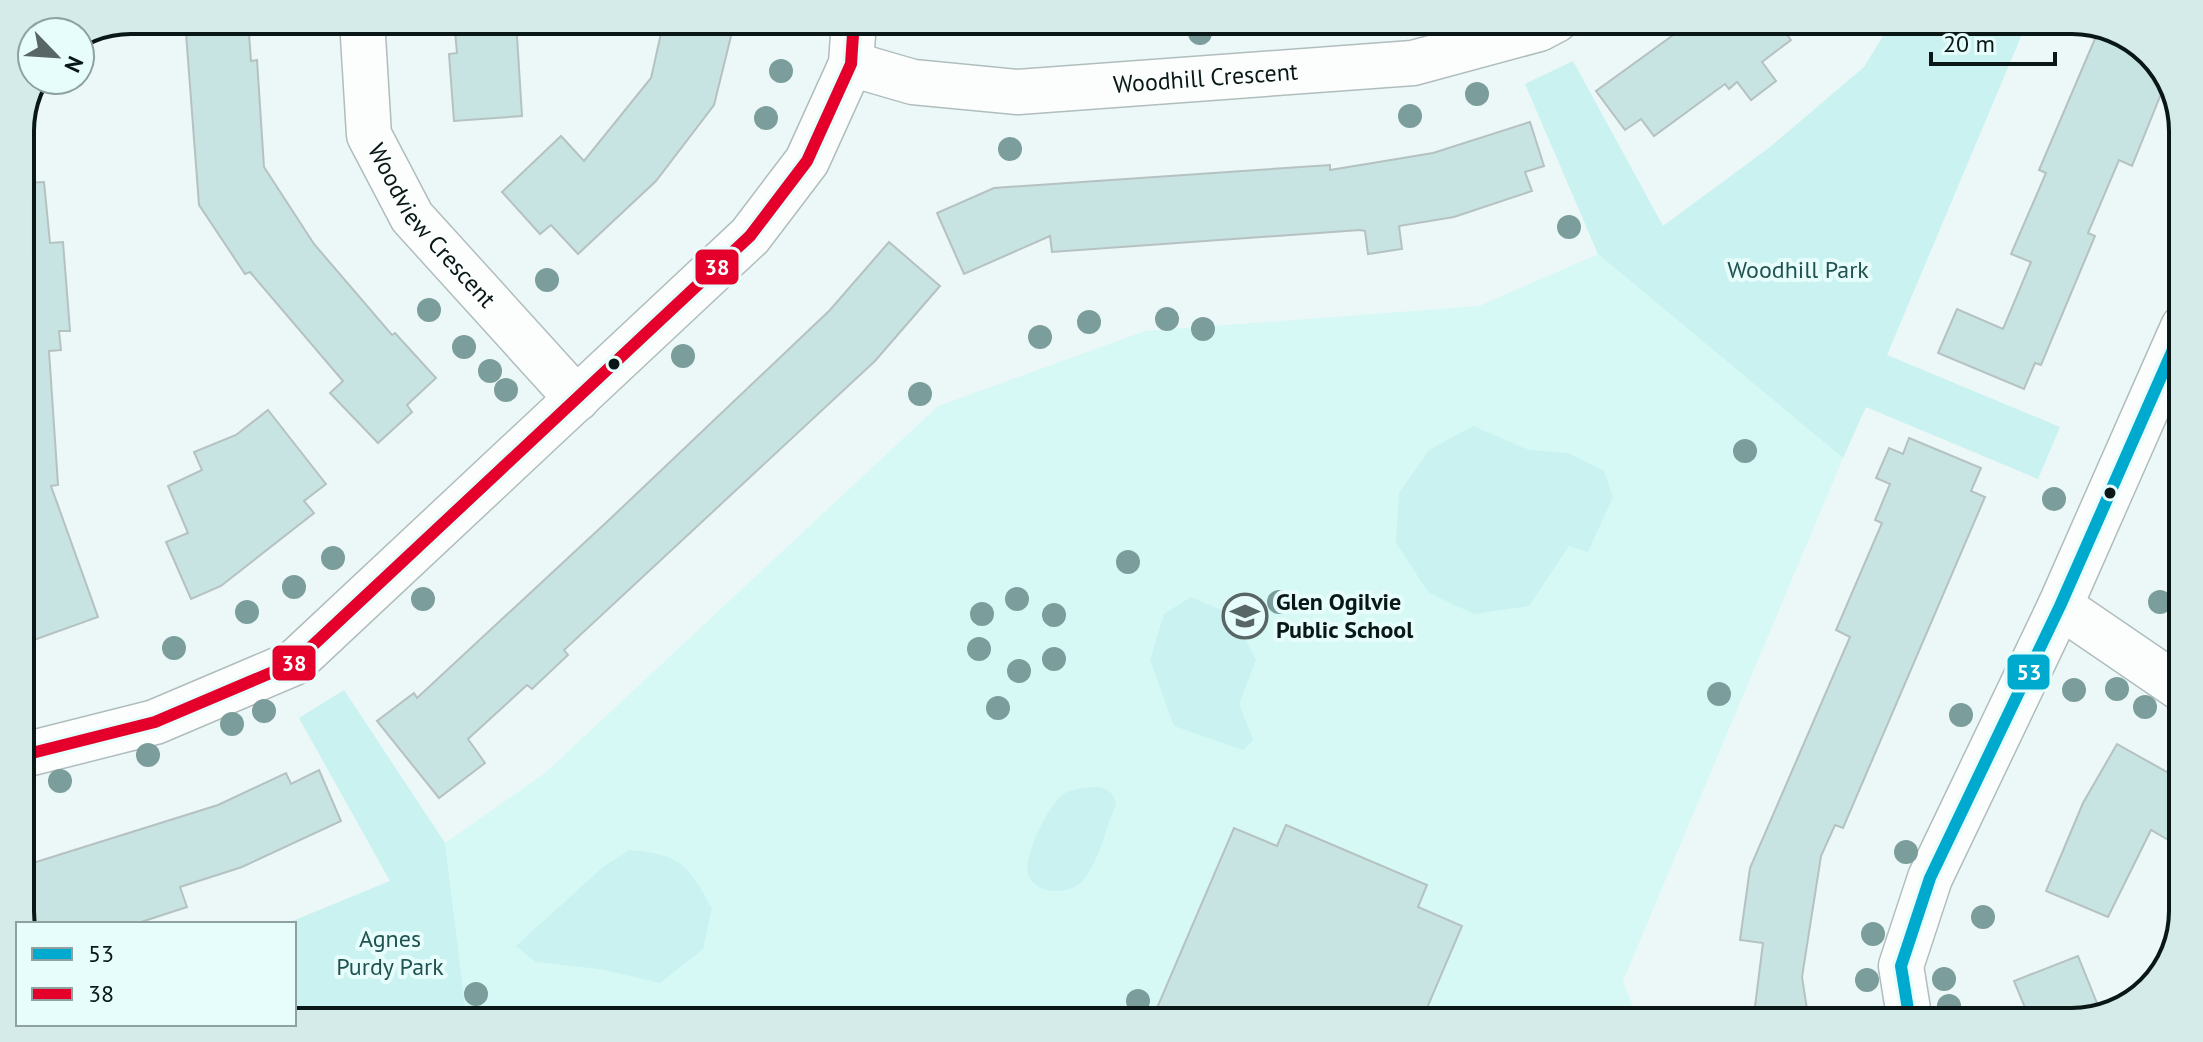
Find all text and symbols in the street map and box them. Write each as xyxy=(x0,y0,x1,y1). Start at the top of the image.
north arrow xyxy=(16,16,96,96)
scale bar xyxy=(1931,16,2055,66)
text: 20 m xyxy=(1943,28,1995,59)
text: N xyxy=(58,52,90,77)
street label: Woodhill Crescent xyxy=(1112,56,1299,100)
street label: Woodview Crescent xyxy=(361,138,503,314)
line badge: 38 xyxy=(694,248,740,286)
text: 38 xyxy=(705,253,729,281)
park label: Woodhill Park xyxy=(1727,254,1869,285)
unlabelled marker xyxy=(606,356,622,372)
unlabelled marker xyxy=(2102,485,2118,501)
place label: Glen Ogilvie Public School xyxy=(1276,586,1414,645)
school or university icon: Glen Ogilvie Public School xyxy=(1221,592,1269,640)
line badge: 38 xyxy=(271,644,317,682)
text: 38 xyxy=(282,649,306,677)
line badge: 53 xyxy=(2006,653,2051,691)
text: 53 xyxy=(2017,658,2041,686)
legend xyxy=(16,922,296,1026)
park label: Agnes Purdy Park xyxy=(336,923,444,982)
text: 53 xyxy=(88,938,114,969)
text: 38 xyxy=(88,978,114,1009)

